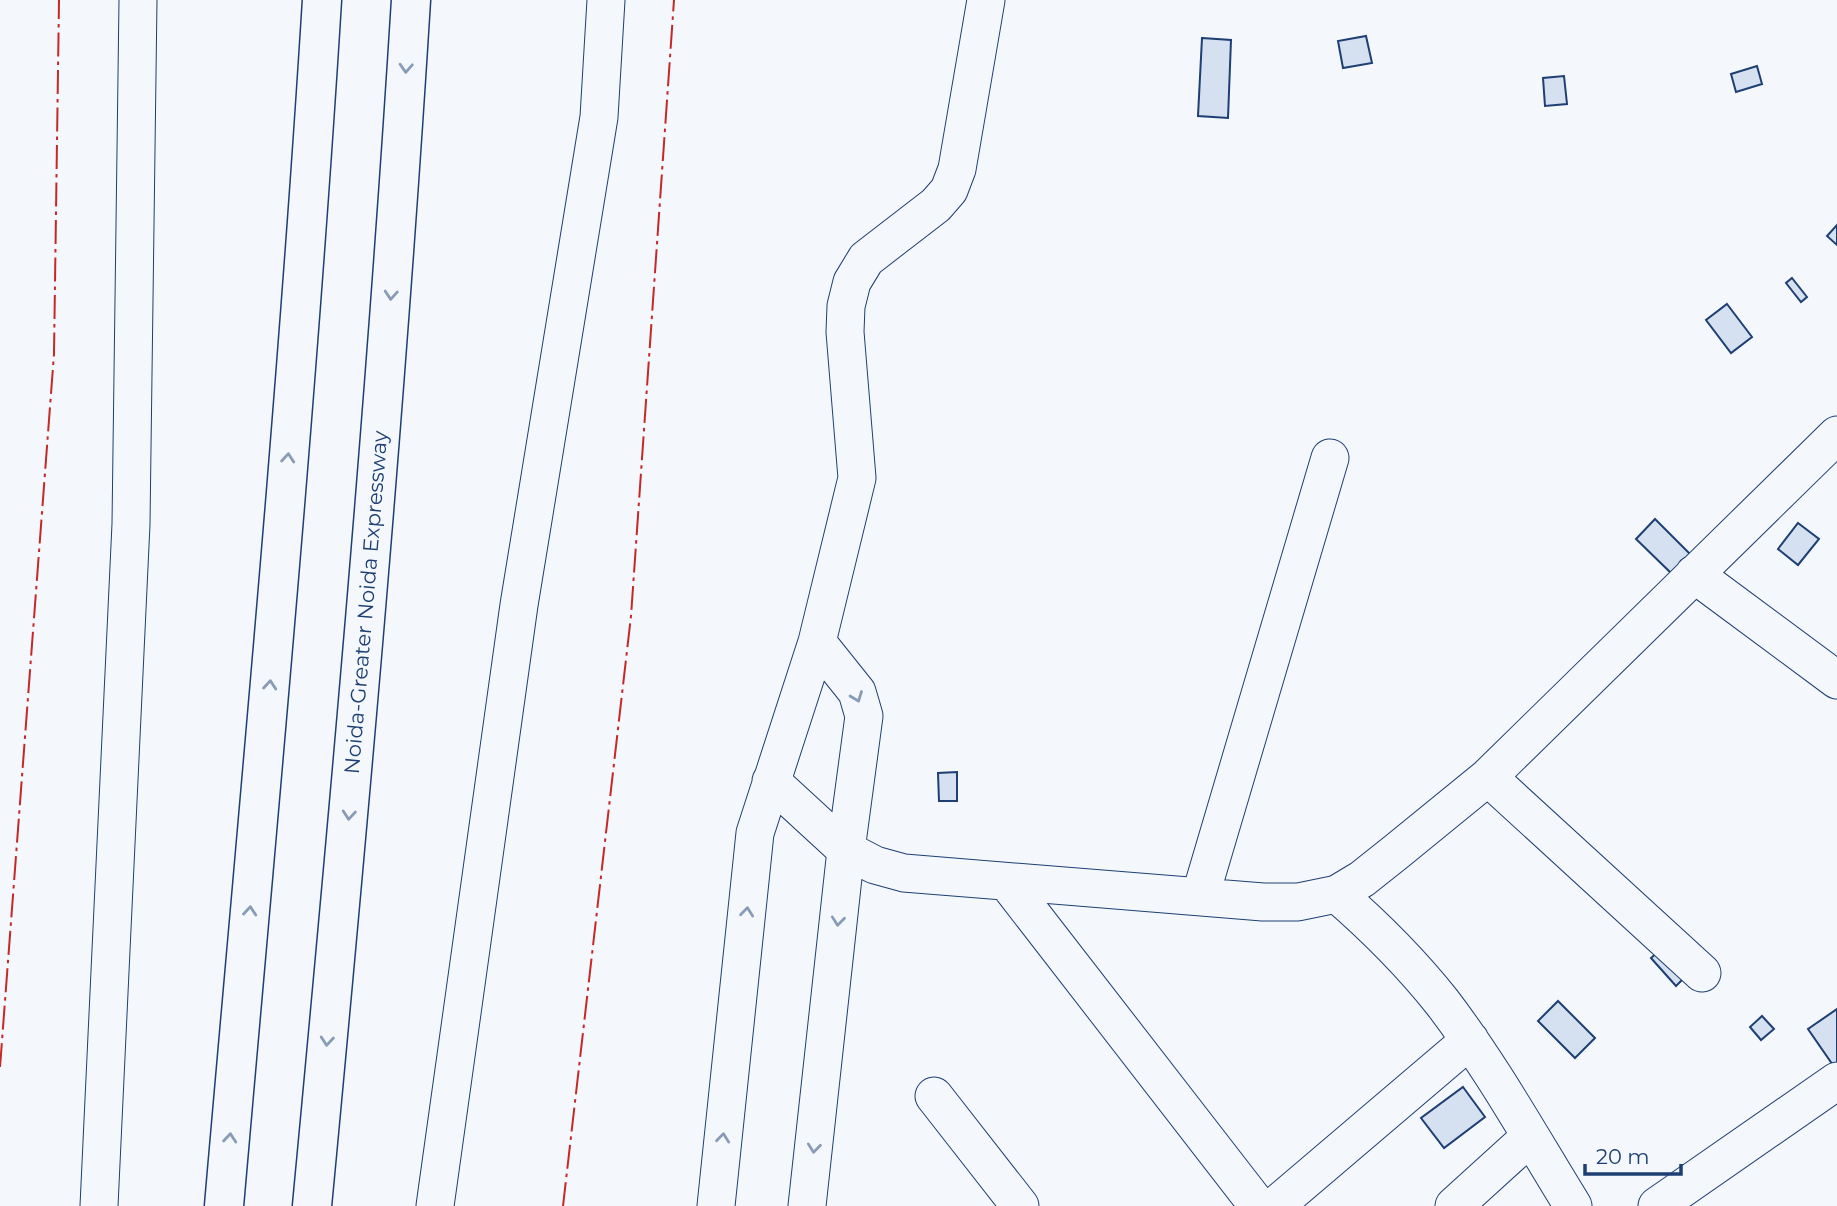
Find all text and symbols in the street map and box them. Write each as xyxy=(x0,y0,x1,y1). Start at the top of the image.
one-way arrow xyxy=(399,63,414,74)
one-way arrow xyxy=(384,290,399,301)
street label: Noida-Greater Noida Expressway xyxy=(339,429,392,775)
one-way arrow xyxy=(280,452,295,463)
one-way arrow xyxy=(262,679,277,690)
one-way arrow xyxy=(849,690,863,702)
one-way arrow xyxy=(342,810,357,821)
one-way arrow xyxy=(242,906,257,917)
one-way arrow xyxy=(739,906,754,917)
one-way arrow xyxy=(831,916,846,927)
one-way arrow xyxy=(320,1036,335,1047)
one-way arrow xyxy=(222,1132,237,1143)
one-way arrow xyxy=(715,1132,730,1143)
scale bar xyxy=(1585,1132,1681,1176)
one-way arrow xyxy=(806,1142,821,1153)
text: 20 m xyxy=(1596,1144,1650,1169)

